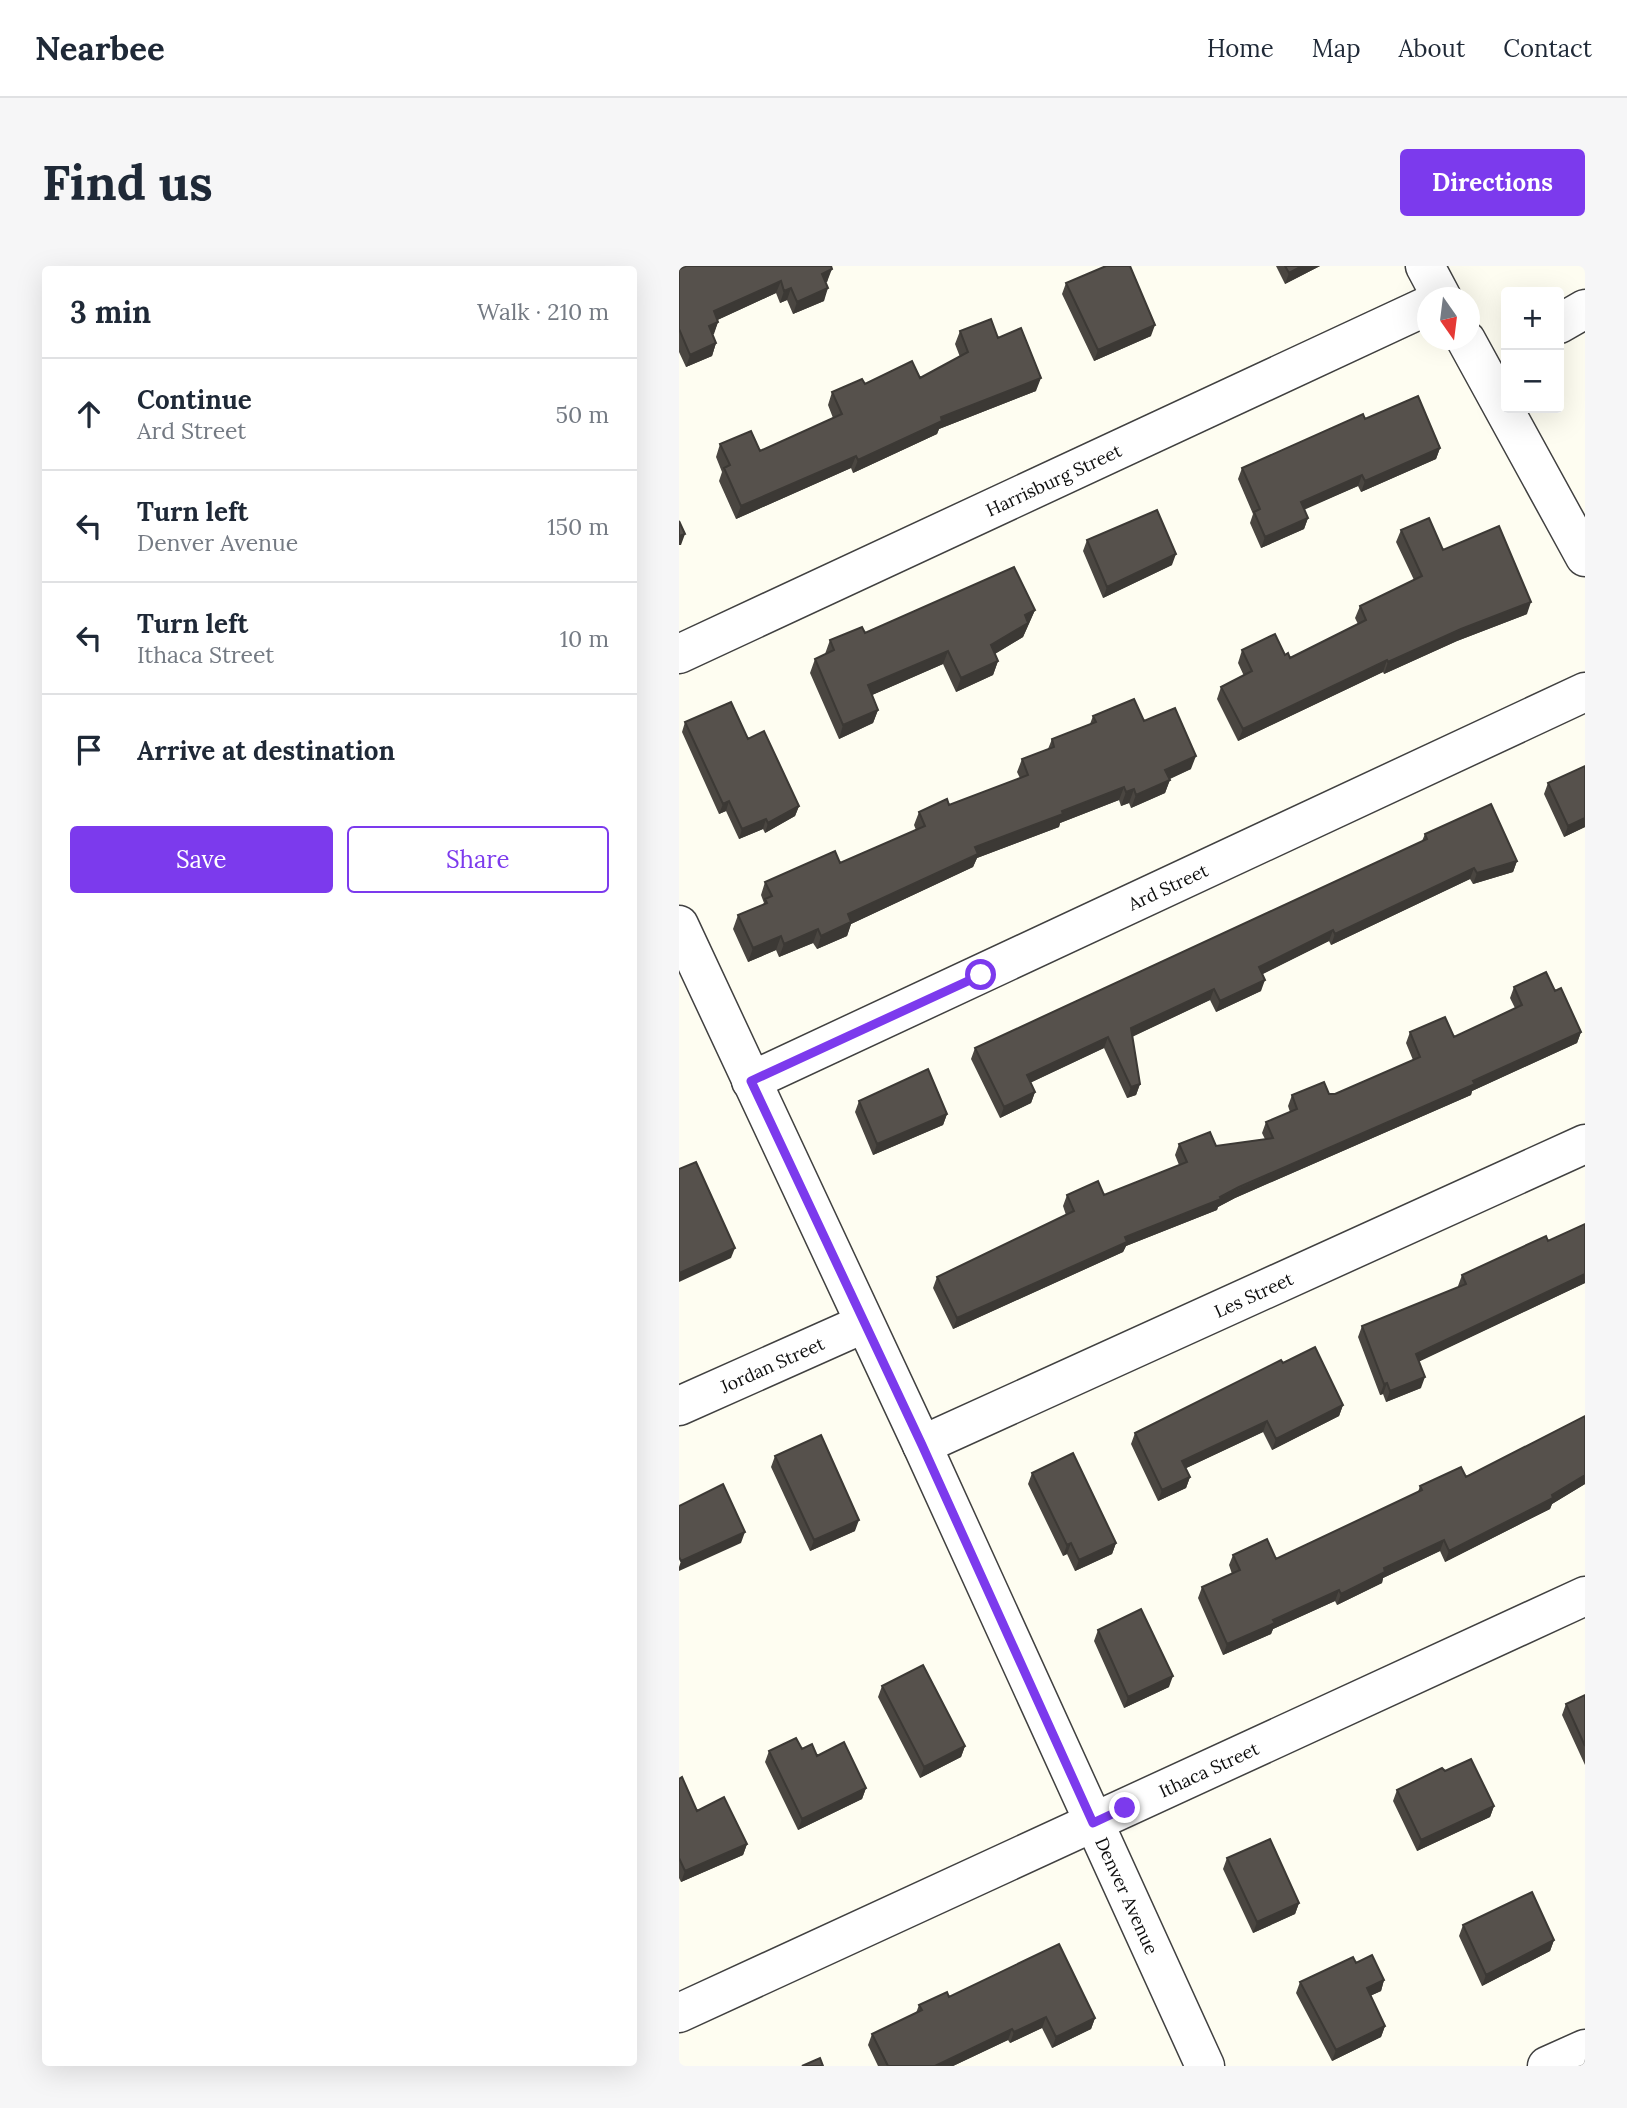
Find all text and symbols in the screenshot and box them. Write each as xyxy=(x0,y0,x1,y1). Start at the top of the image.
text: Nearbee xyxy=(35,27,165,69)
text: Home xyxy=(1207,33,1274,64)
text: Map xyxy=(1312,33,1361,64)
text: About xyxy=(1399,33,1465,64)
text: Contact xyxy=(1503,33,1592,64)
button: Directions xyxy=(1400,149,1585,216)
text: Find us xyxy=(42,151,213,213)
north arrow xyxy=(1417,287,1480,350)
map controls xyxy=(1501,287,1564,413)
button: + xyxy=(1501,287,1564,350)
text: 3 min xyxy=(70,293,151,331)
text: Walk · 210 m xyxy=(477,297,609,326)
button: − xyxy=(1501,350,1564,413)
text: Continue xyxy=(137,383,252,416)
icon: ahead xyxy=(70,395,108,433)
text: 50 m xyxy=(556,400,609,429)
text: Ard Street xyxy=(137,416,246,445)
street label: Harrisburg Street xyxy=(982,438,1125,521)
text: Turn left xyxy=(137,495,248,528)
icon: left xyxy=(70,507,108,545)
text: 150 m xyxy=(547,512,609,541)
text: Denver Avenue xyxy=(137,528,298,557)
text: Turn left xyxy=(137,607,248,640)
icon: left xyxy=(70,619,108,657)
text: 10 m xyxy=(560,624,609,653)
text: Ithaca Street xyxy=(137,640,274,669)
icon: arrive xyxy=(70,731,108,769)
text: Arrive at destination xyxy=(137,734,395,767)
button: Save xyxy=(70,826,333,893)
button: Share xyxy=(347,826,609,893)
street label: Ard Street xyxy=(1123,858,1212,915)
route start xyxy=(965,959,996,990)
street label: Les Street xyxy=(1210,1267,1297,1322)
street label: Jordan Street xyxy=(716,1331,828,1398)
street label: Ithaca Street xyxy=(1155,1736,1262,1802)
route end xyxy=(1109,1792,1140,1823)
street label: Denver Avenue xyxy=(1091,1833,1164,1958)

